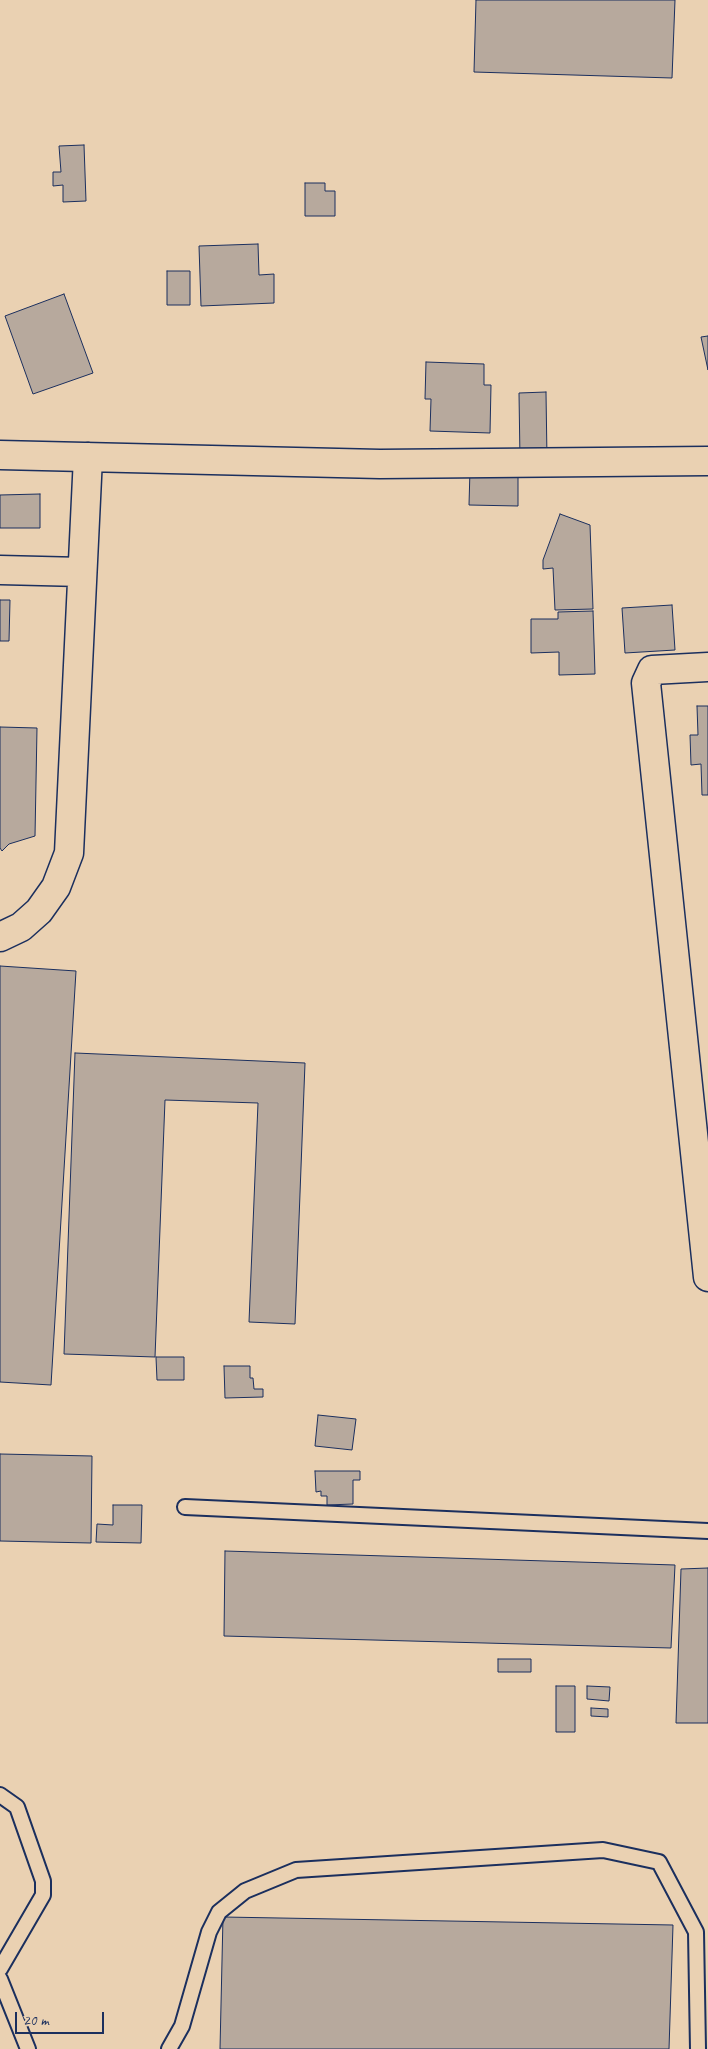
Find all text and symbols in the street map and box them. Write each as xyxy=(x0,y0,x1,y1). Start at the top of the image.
scale bar xyxy=(18,2002,106,2034)
text: 20 m xyxy=(23,2011,49,2030)

